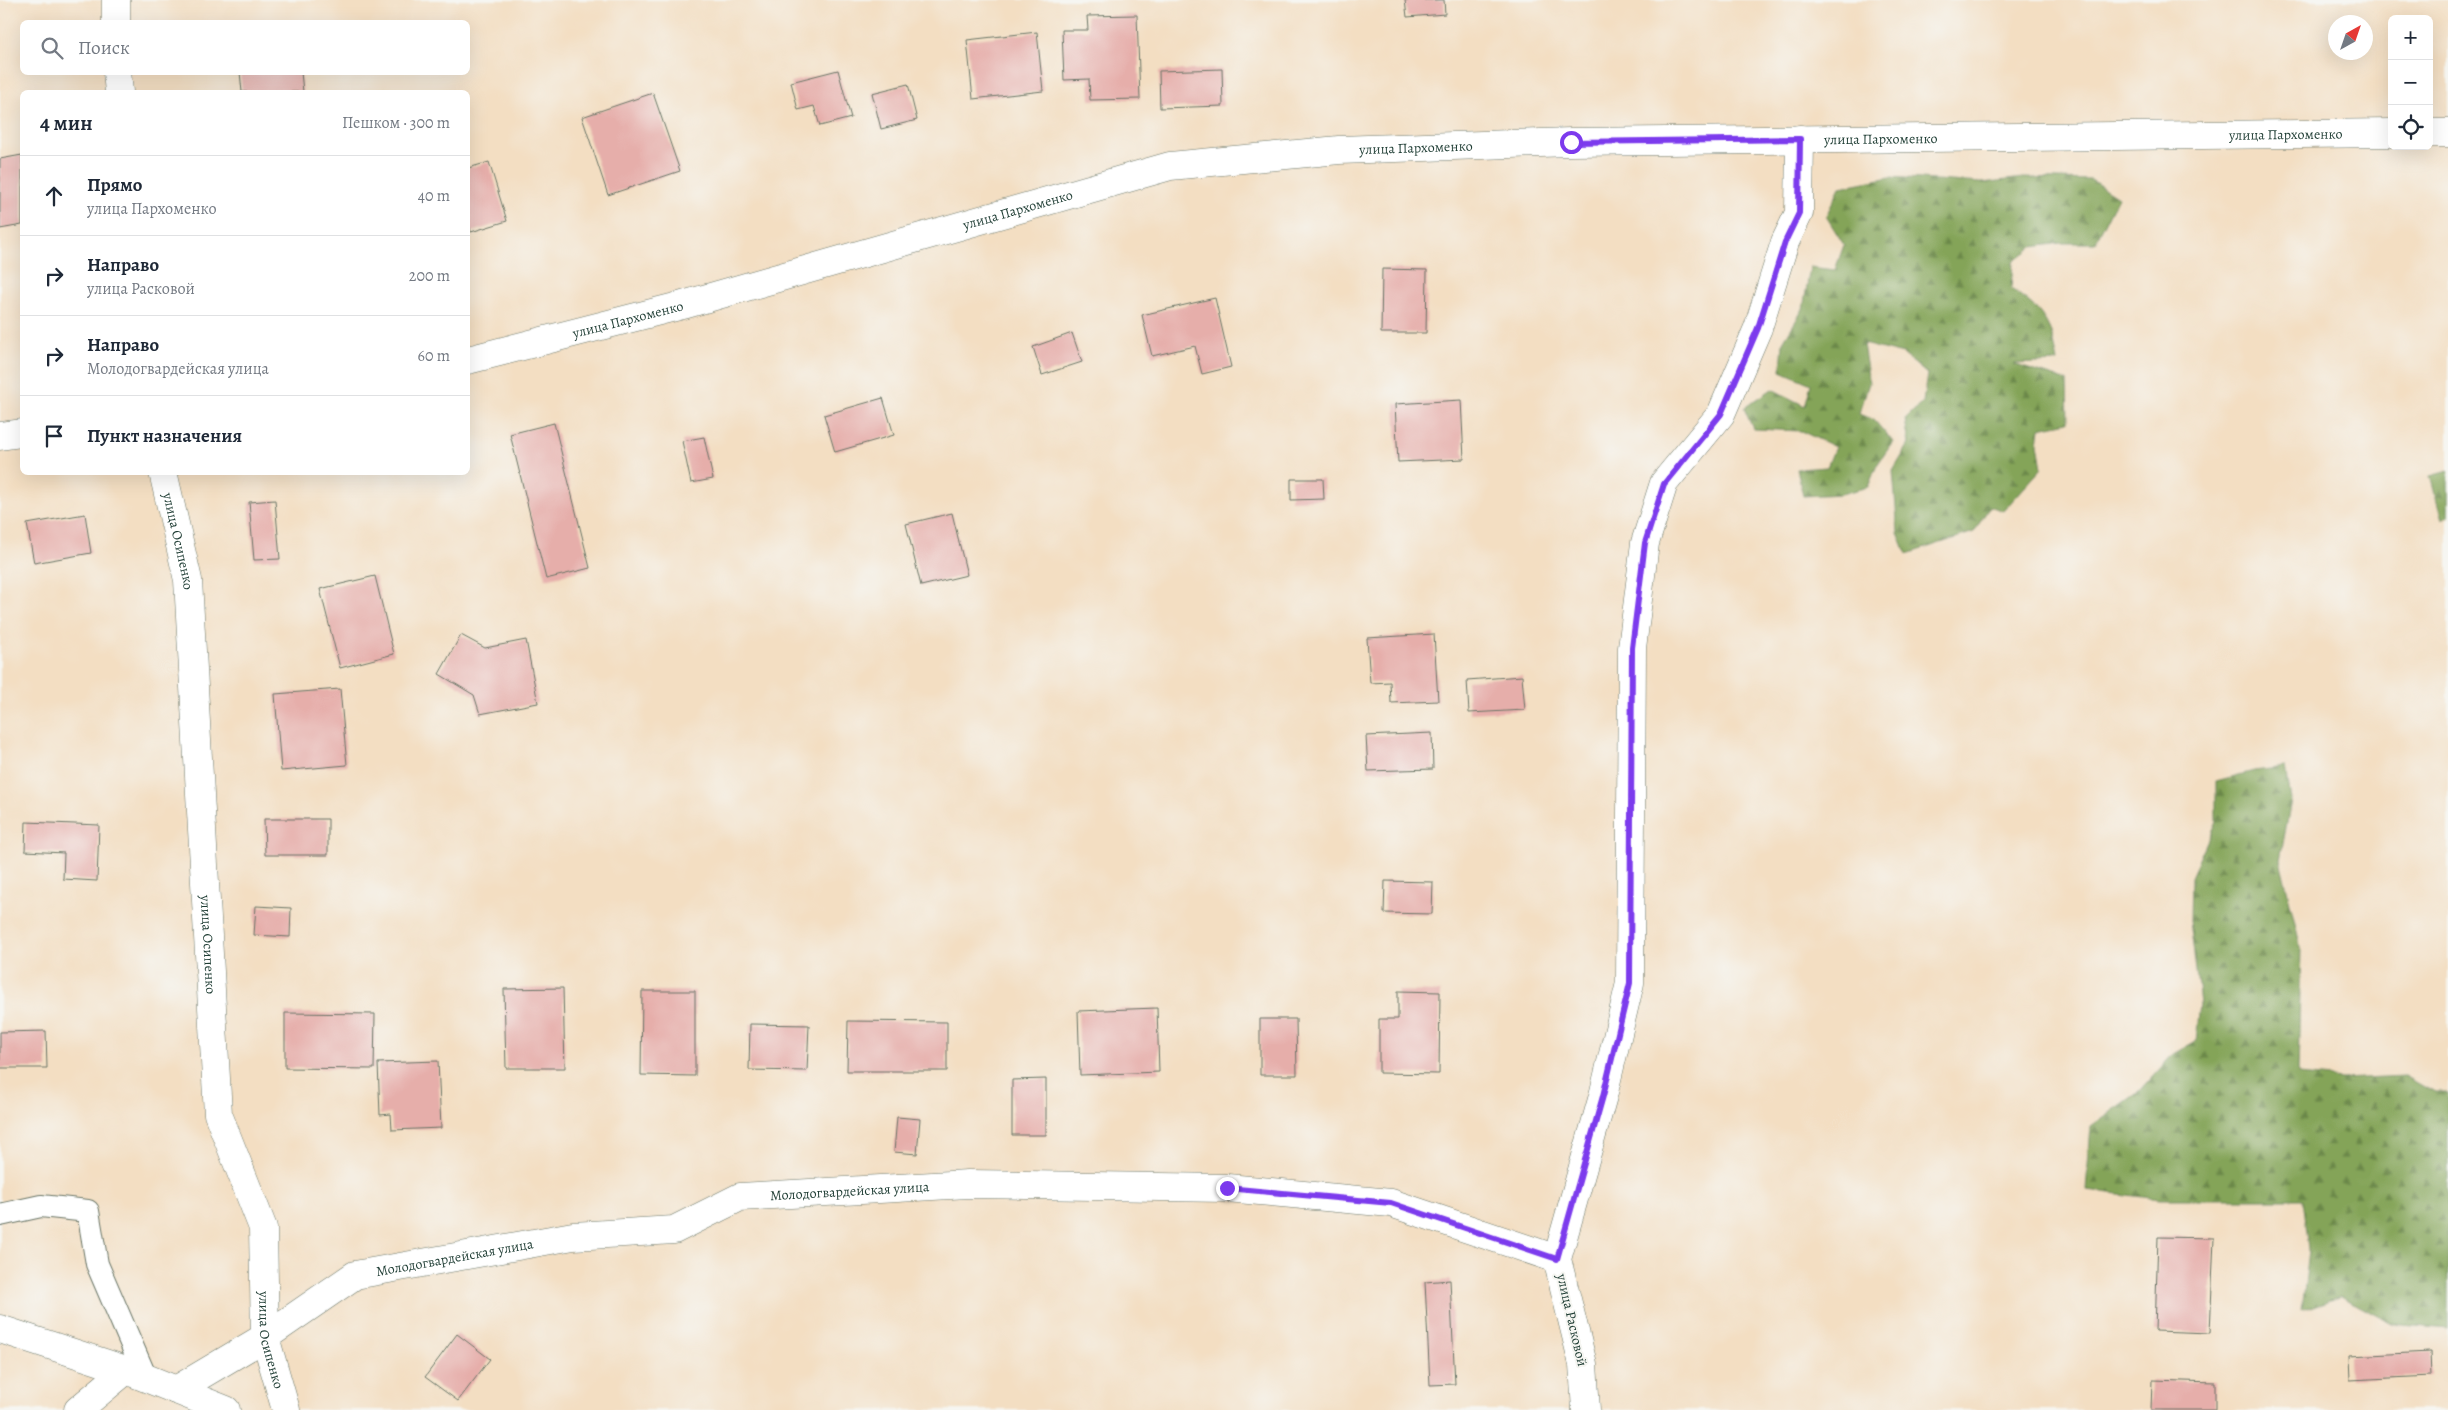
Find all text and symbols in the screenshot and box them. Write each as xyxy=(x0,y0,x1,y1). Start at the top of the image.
north arrow xyxy=(2328,15,2373,60)
map controls xyxy=(2388,15,2433,150)
button: + xyxy=(2388,15,2433,60)
search box xyxy=(20,20,470,75)
icon: search xyxy=(38,34,66,62)
text: Поиск xyxy=(78,35,130,61)
button: − xyxy=(2388,60,2433,105)
button: locate xyxy=(2388,105,2433,150)
text: 4 мин xyxy=(40,109,93,137)
text: Пешком · 300 m xyxy=(342,112,450,134)
street label: улица Пархоменко xyxy=(2228,124,2343,144)
street label: улица Пархоменко xyxy=(1823,128,1938,149)
route start xyxy=(1560,131,1583,154)
street label: улица Пархоменко xyxy=(1358,136,1473,159)
text: Прямо xyxy=(87,172,142,198)
icon: ahead xyxy=(40,182,68,210)
text: 40 m xyxy=(418,185,450,207)
street label: улица Пархоменко xyxy=(960,185,1075,234)
text: улица Пархоменко xyxy=(87,198,217,220)
text: Направо xyxy=(87,252,159,278)
icon: right xyxy=(40,262,68,290)
text: 200 m xyxy=(409,265,450,287)
text: улица Расковой xyxy=(87,278,195,300)
street label: улица Пархоменко xyxy=(570,296,685,343)
text: Направо xyxy=(87,332,159,358)
icon: right xyxy=(40,342,68,370)
text: 60 m xyxy=(418,345,450,367)
text: Молодогвардейская улица xyxy=(87,358,269,380)
icon: arrive xyxy=(40,422,68,450)
text: Пункт назначения xyxy=(87,423,242,449)
street label: улица Осипенко xyxy=(158,490,198,590)
street label: улица Осипенко xyxy=(196,894,221,995)
street label: Молодогвардейская улица xyxy=(769,1177,930,1205)
route end xyxy=(1216,1177,1239,1200)
street label: Молодогвардейская улица xyxy=(374,1234,535,1281)
street label: улица Расковой xyxy=(1552,1271,1592,1368)
street label: улица Осипенко xyxy=(255,1290,289,1391)

